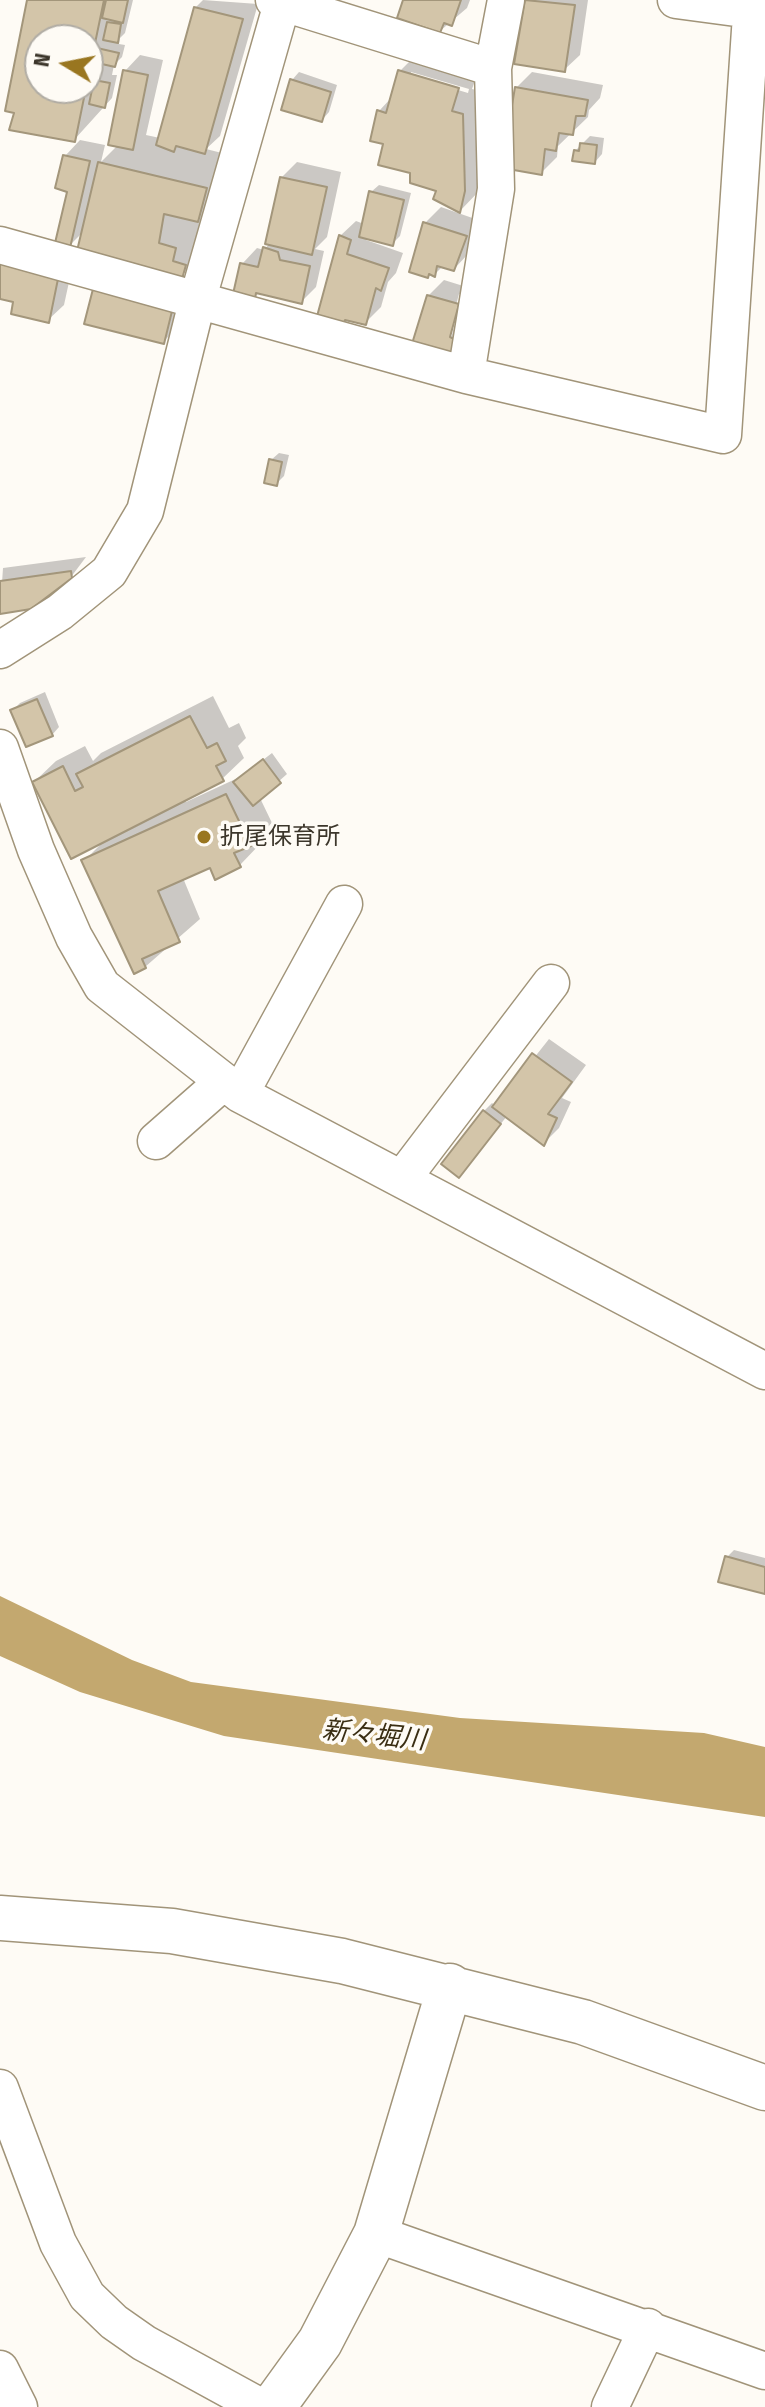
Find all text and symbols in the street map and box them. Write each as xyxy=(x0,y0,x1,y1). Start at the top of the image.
north arrow xyxy=(24,24,104,104)
text: N xyxy=(27,51,56,69)
place label: 折尾保育所 xyxy=(220,823,340,851)
marker: 折尾保育所 xyxy=(195,828,213,846)
water label: 新々堀川 xyxy=(321,1715,427,1757)

